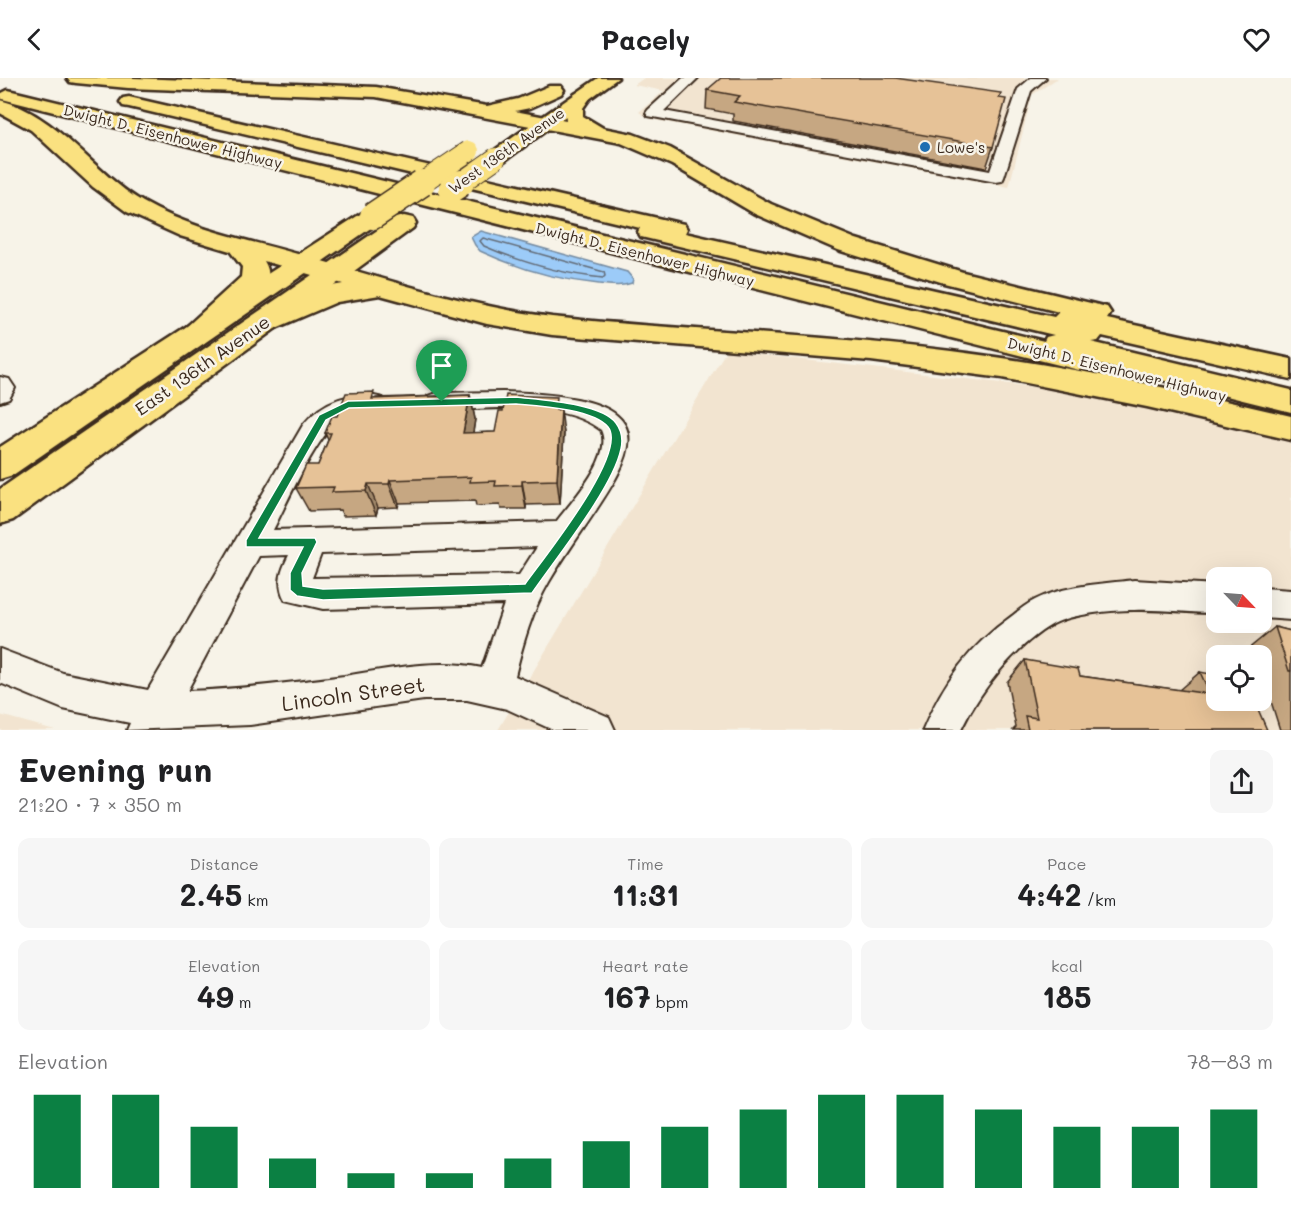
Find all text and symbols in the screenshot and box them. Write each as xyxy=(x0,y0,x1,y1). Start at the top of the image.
text: Pacely xyxy=(601,22,690,57)
icon: back xyxy=(18,23,51,56)
icon: heart xyxy=(1240,23,1273,56)
street label: Dwight D. Eisenhower Highway xyxy=(62,99,285,173)
street label: West 136th Avenue xyxy=(444,102,568,198)
place label: Lowe's xyxy=(937,137,985,157)
marker: Lowe's xyxy=(918,140,932,154)
street label: Dwight D. Eisenhower Highway xyxy=(534,217,757,291)
street label: East 136th Avenue xyxy=(130,309,274,421)
street label: Dwight D. Eisenhower Highway xyxy=(1006,332,1229,406)
pin xyxy=(416,340,467,402)
icon: arrive xyxy=(425,349,458,382)
north arrow xyxy=(1206,567,1272,633)
map controls xyxy=(1206,567,1272,711)
button: locate xyxy=(1206,645,1272,711)
street label: Lincoln Street xyxy=(280,670,426,716)
text: Evening run xyxy=(18,747,212,790)
button: share xyxy=(1210,750,1273,813)
text: 21:20 · 7 × 350 m xyxy=(18,791,182,817)
text: Distance xyxy=(190,853,259,874)
text: Time xyxy=(627,853,664,874)
text: Pace xyxy=(1047,853,1086,874)
text: 2.45 xyxy=(180,874,242,914)
text: 11:31 xyxy=(612,874,679,914)
text: 4:42 xyxy=(1017,874,1082,914)
text: km xyxy=(242,889,269,910)
text: /km xyxy=(1082,889,1116,910)
text: Elevation xyxy=(188,955,260,976)
text: Heart rate xyxy=(602,955,689,976)
text: kcal xyxy=(1051,955,1083,976)
text: 49 xyxy=(197,976,234,1016)
text: 167 xyxy=(602,976,651,1016)
text: 185 xyxy=(1042,976,1092,1016)
text: m xyxy=(234,991,252,1012)
text: bpm xyxy=(651,991,689,1012)
text: Elevation xyxy=(18,1048,108,1074)
text: 78–83 m xyxy=(1187,1048,1273,1074)

